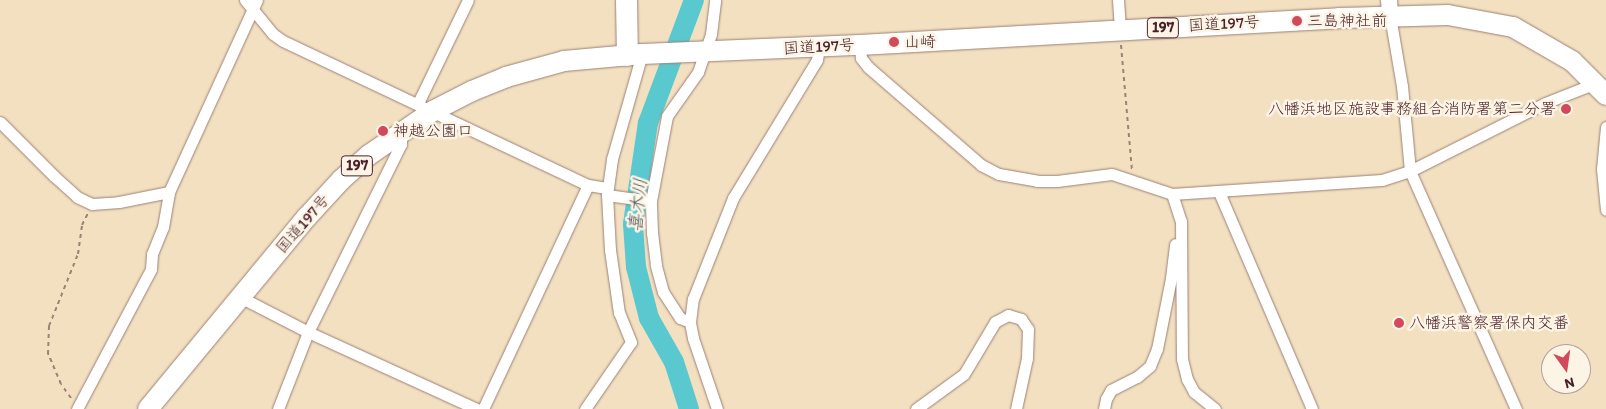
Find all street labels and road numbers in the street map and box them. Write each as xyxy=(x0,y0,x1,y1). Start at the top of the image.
street label: 国道197号 xyxy=(1188,13,1260,35)
road number: 197 xyxy=(1147,15,1179,40)
street label: 国道197号 xyxy=(783,36,855,58)
road number: 197 xyxy=(341,154,373,178)
street label: 国道197号 xyxy=(272,191,334,257)

